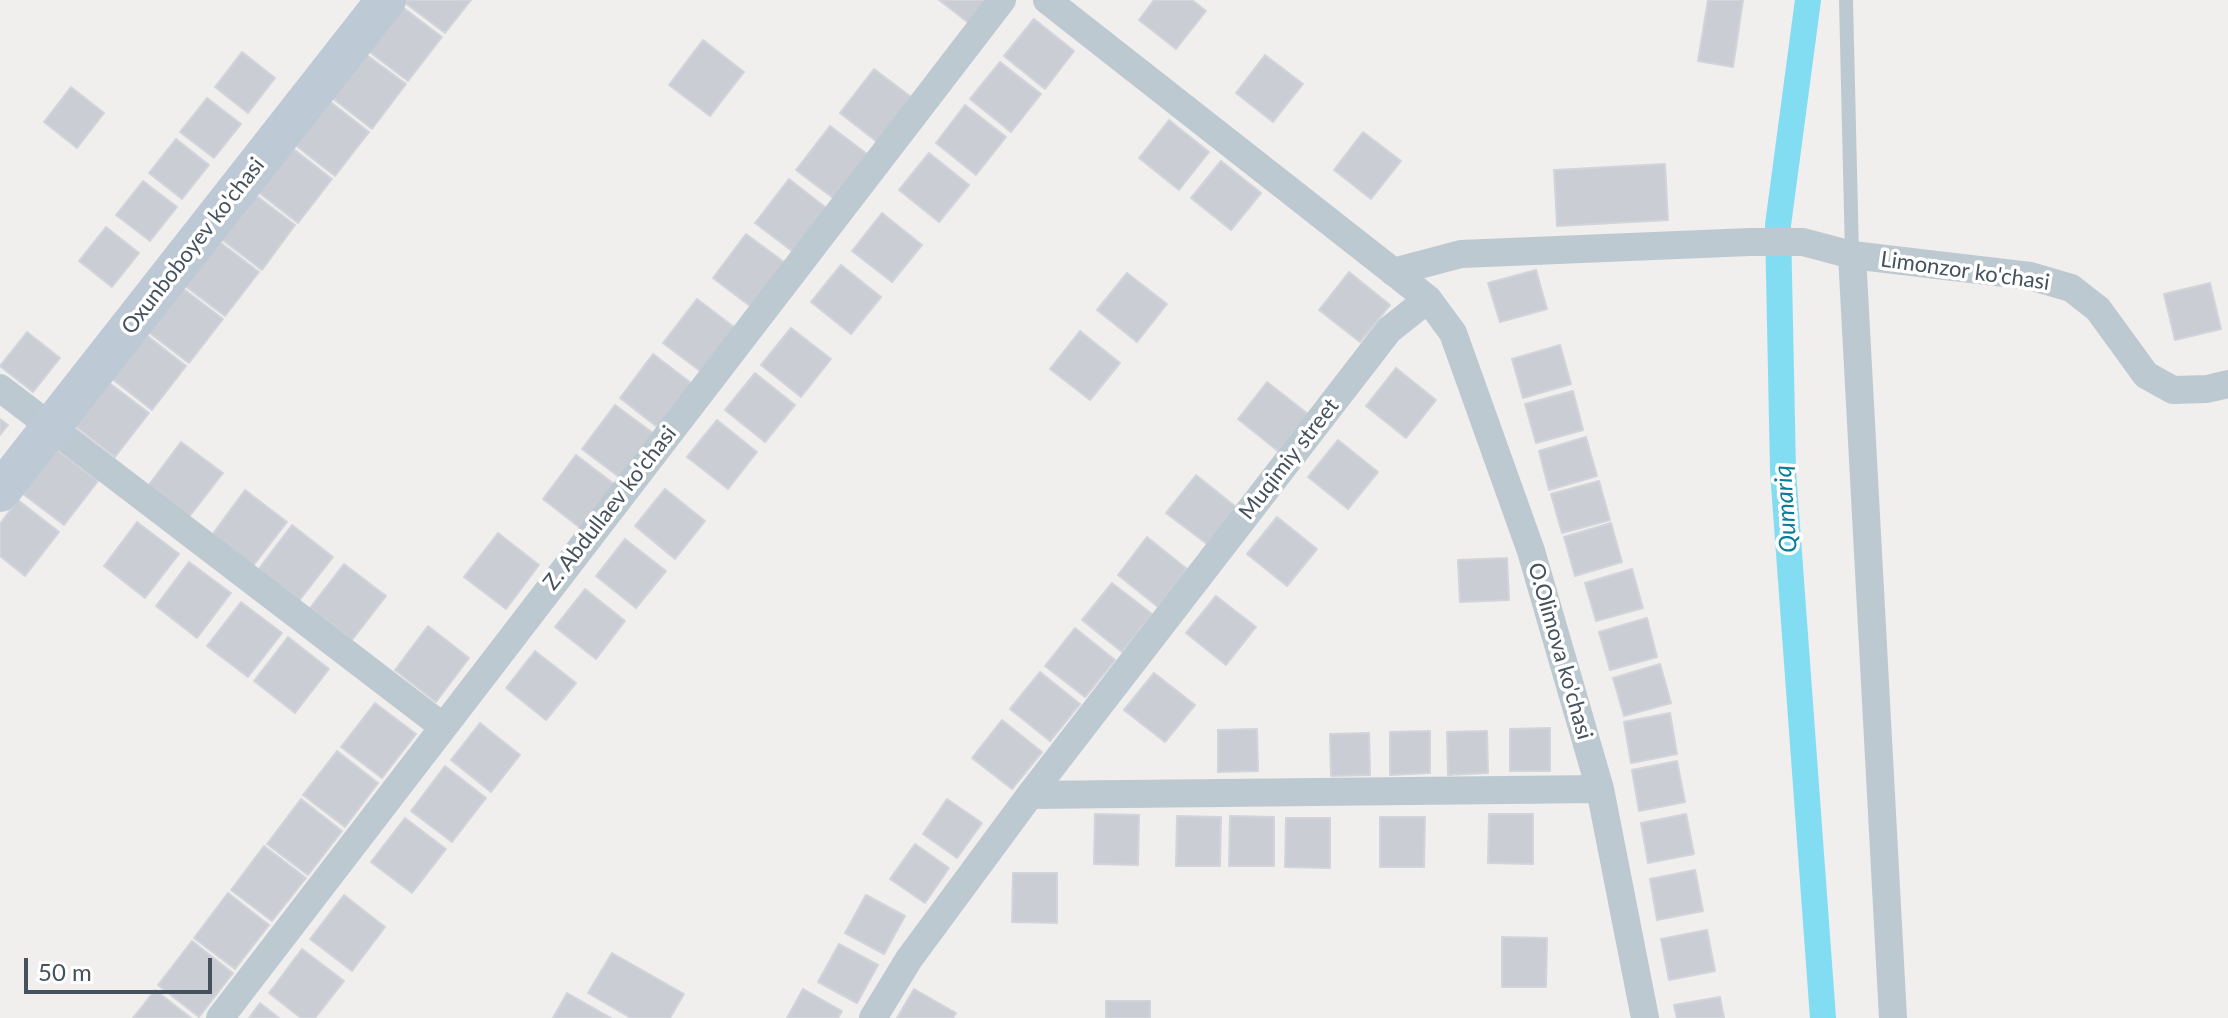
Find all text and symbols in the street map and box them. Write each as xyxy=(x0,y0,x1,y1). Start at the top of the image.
street label: Oxunboboyev ko'chasi xyxy=(116,153,270,339)
street label: Limonzor ko'chasi xyxy=(1879,246,2051,296)
street label: Muqimiy street xyxy=(1234,393,1344,525)
street label: Z. Abdullaev ko'chasi xyxy=(538,421,682,595)
water label: Qumariq xyxy=(1769,464,1803,554)
street label: O.Olimova ko'chasi xyxy=(1522,560,1598,742)
scale bar xyxy=(28,942,216,992)
text: 50 m xyxy=(38,957,92,986)

